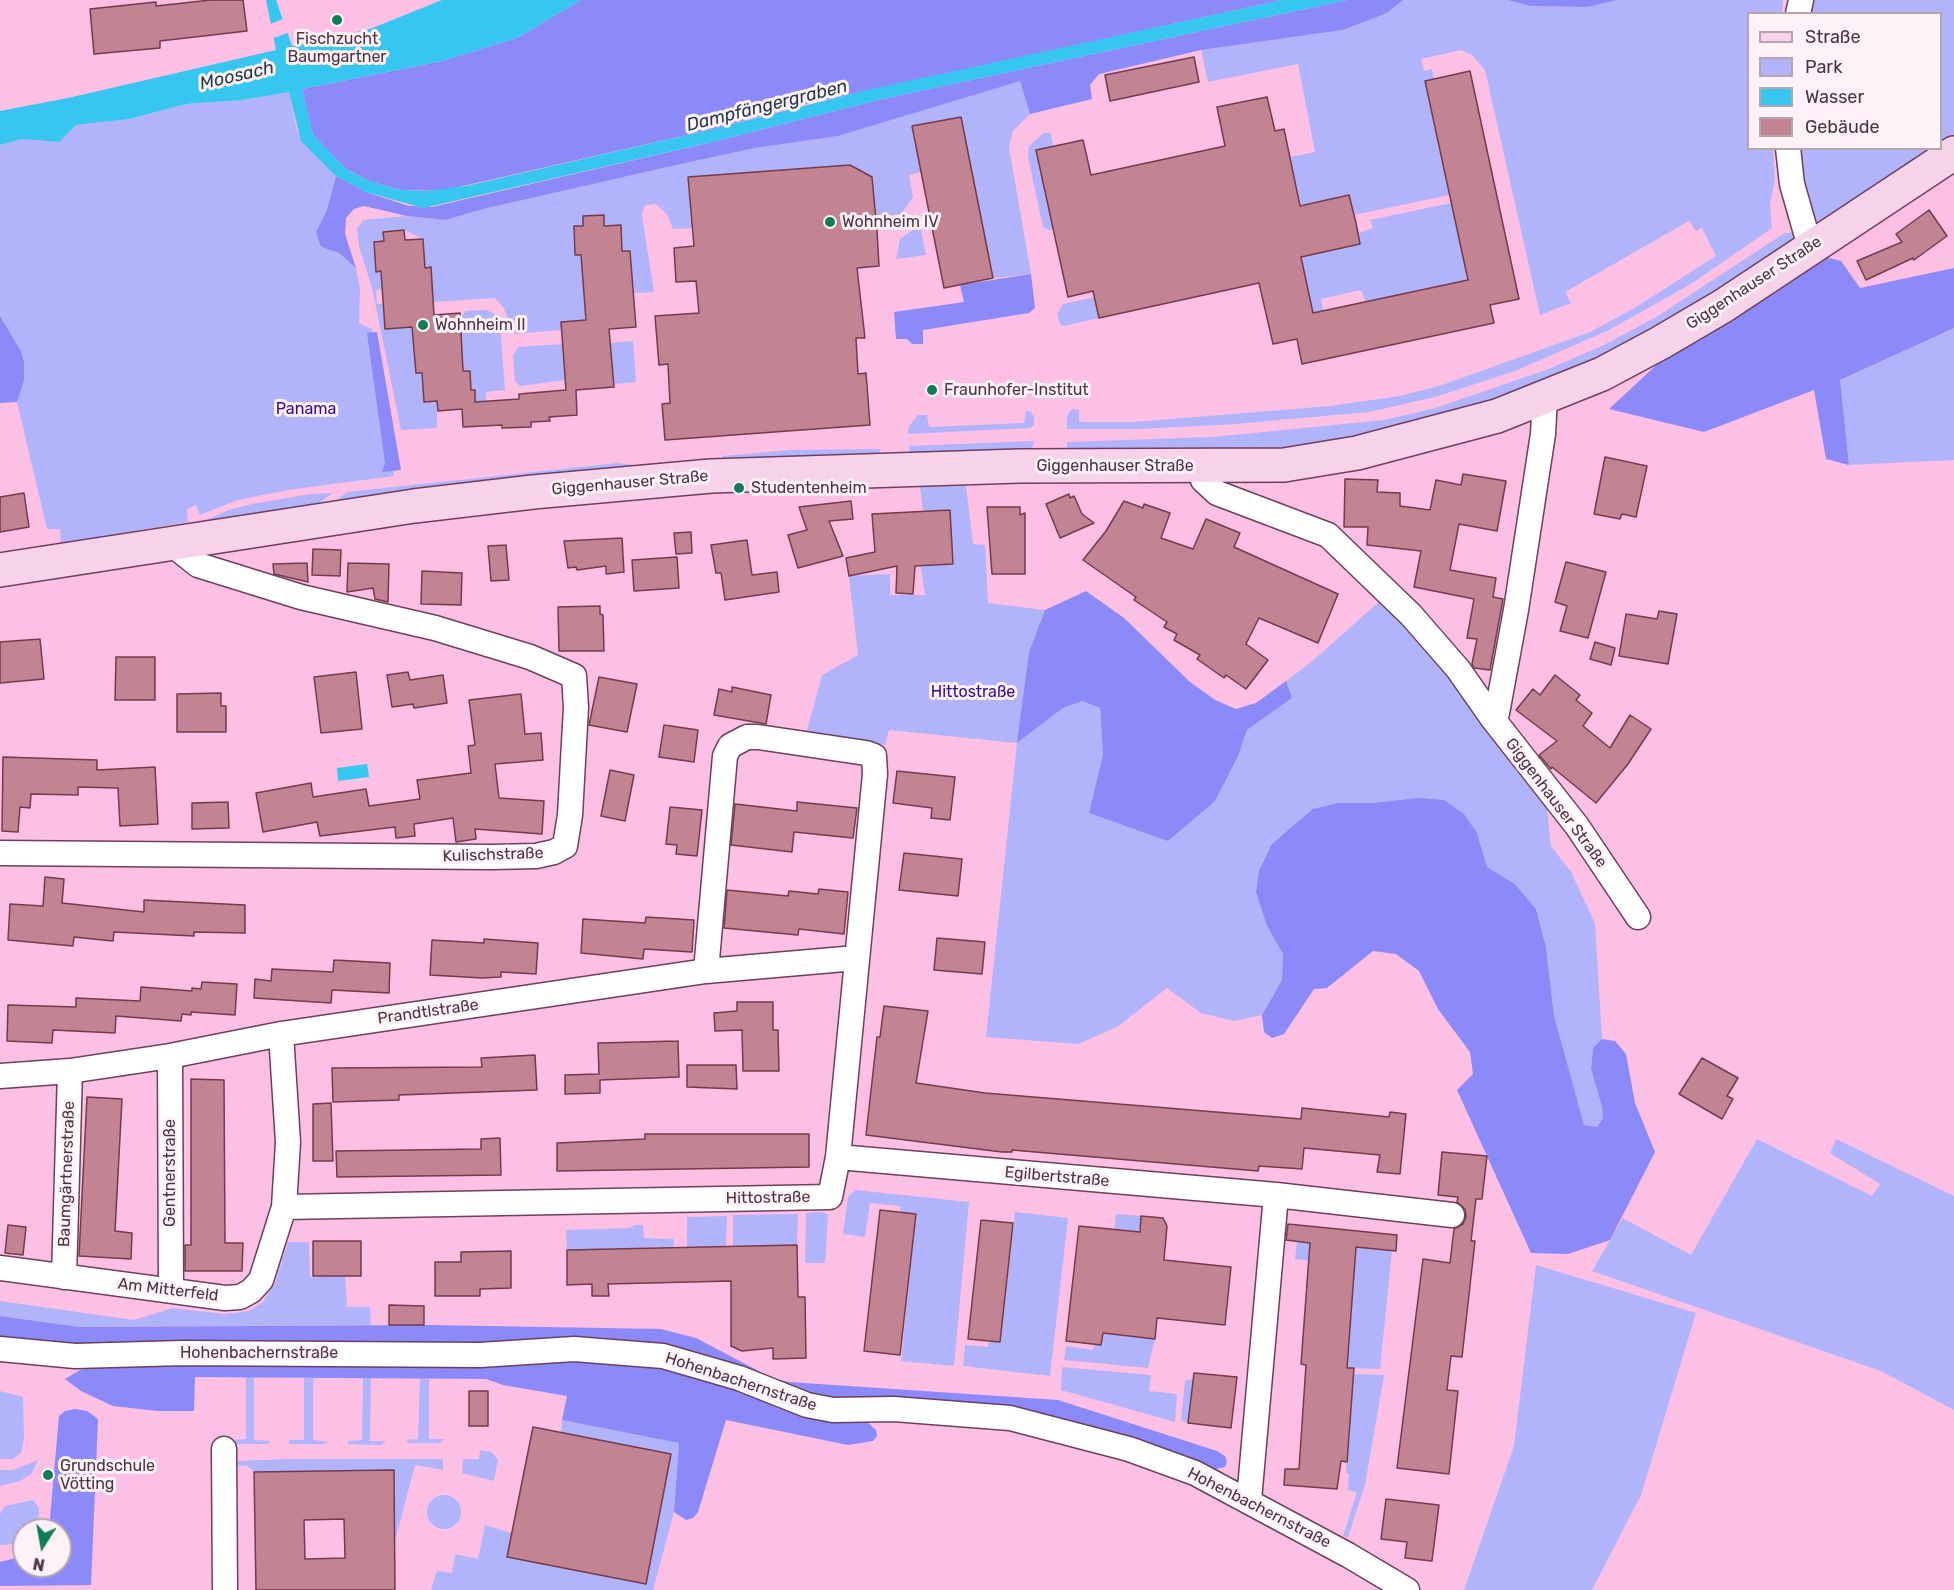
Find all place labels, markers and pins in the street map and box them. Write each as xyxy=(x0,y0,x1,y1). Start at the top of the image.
marker: Fischzucht Baumgartner xyxy=(330,13,344,27)
place label: Fischzucht Baumgartner xyxy=(288,29,386,67)
place label: Wohnheim IV xyxy=(842,212,939,232)
marker: Wohnheim IV xyxy=(823,215,837,229)
place label: Wohnheim II xyxy=(435,315,526,335)
marker: Wohnheim II xyxy=(416,318,430,332)
place label: Fraunhofer-Institut xyxy=(944,380,1089,400)
marker: Fraunhofer-Institut xyxy=(925,383,939,397)
place label: Studentenheim xyxy=(751,478,867,498)
marker: Studentenheim xyxy=(732,481,746,495)
place label: Grundschule Vötting xyxy=(60,1456,155,1494)
marker: Grundschule Vötting xyxy=(41,1468,55,1482)

